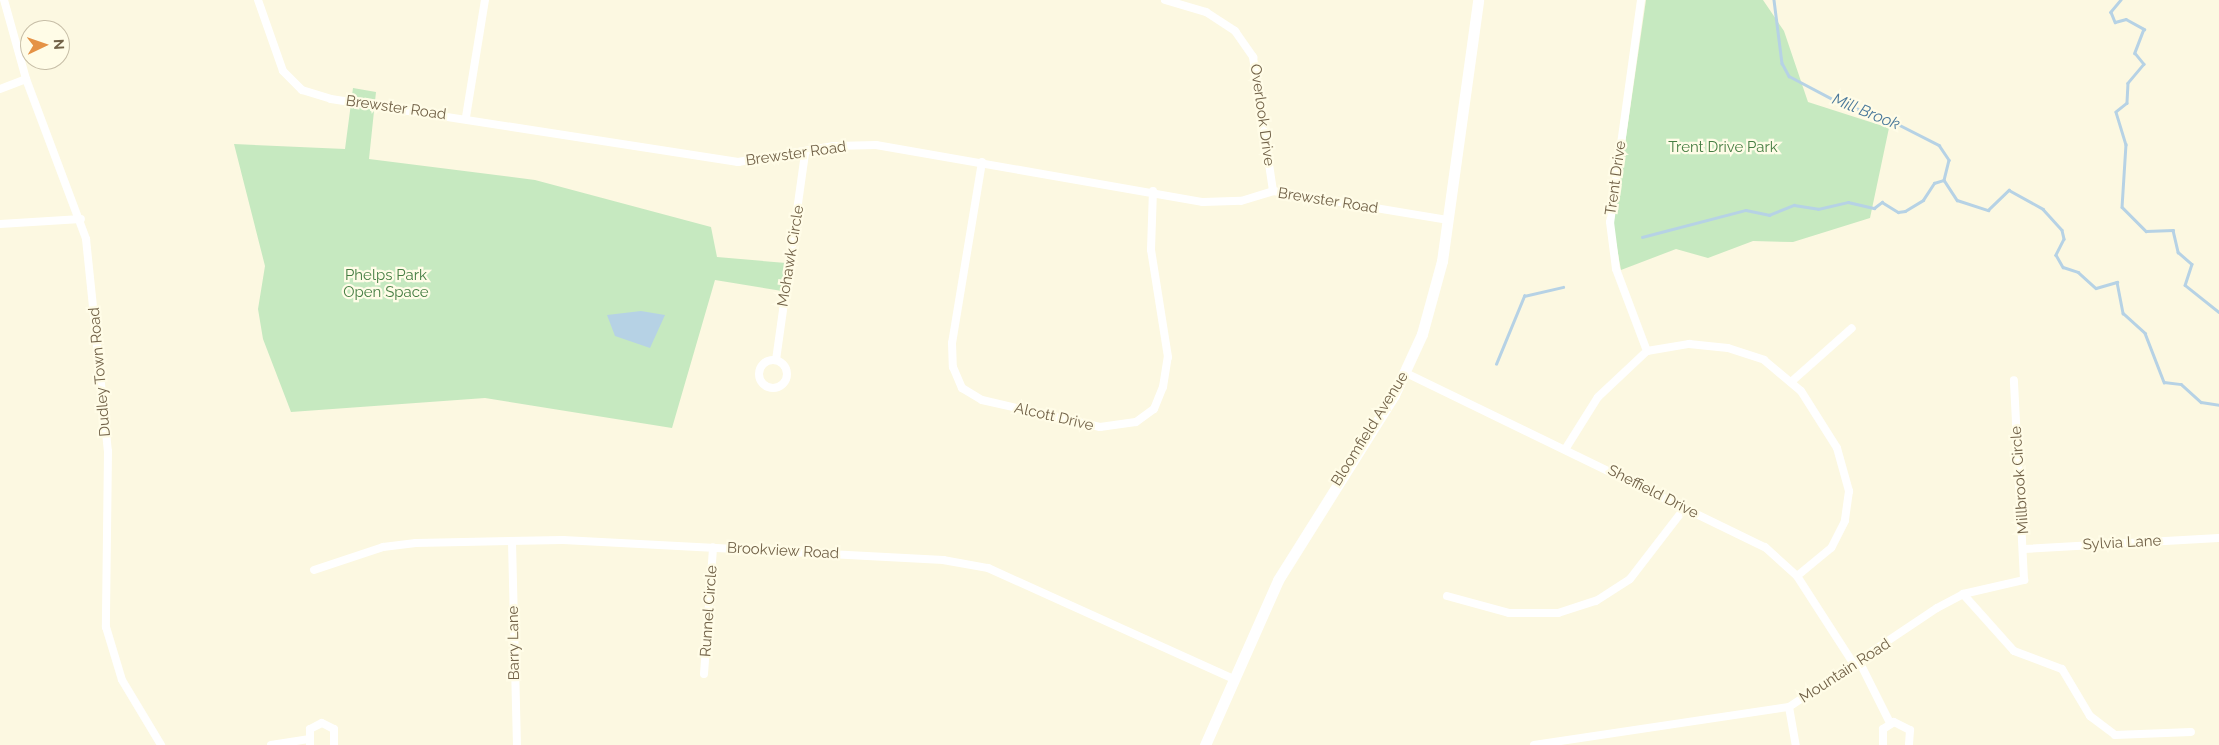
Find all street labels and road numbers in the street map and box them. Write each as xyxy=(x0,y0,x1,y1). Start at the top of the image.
street label: Overlook Drive xyxy=(1246,63,1278,167)
street label: Brewster Road xyxy=(344,92,448,124)
street label: Brewster Road xyxy=(744,138,848,170)
street label: Trent Drive xyxy=(1602,140,1630,216)
street label: Brewster Road xyxy=(1276,184,1380,218)
street label: Mohawk Circle xyxy=(774,204,808,308)
street label: Dudley Town Road xyxy=(85,306,115,438)
street label: Bloomfield Avenue xyxy=(1327,368,1413,490)
street label: Alcott Drive xyxy=(1013,399,1095,435)
street label: Millbrook Circle xyxy=(2007,425,2033,535)
street label: Sheffield Drive xyxy=(1605,461,1701,523)
street label: Sylvia Lane xyxy=(2082,532,2162,554)
street label: Brookview Road xyxy=(726,539,840,563)
street label: Runnel Circle xyxy=(697,564,721,658)
street label: Barry Lane xyxy=(504,605,524,681)
street label: Mountain Road xyxy=(1796,635,1894,707)

